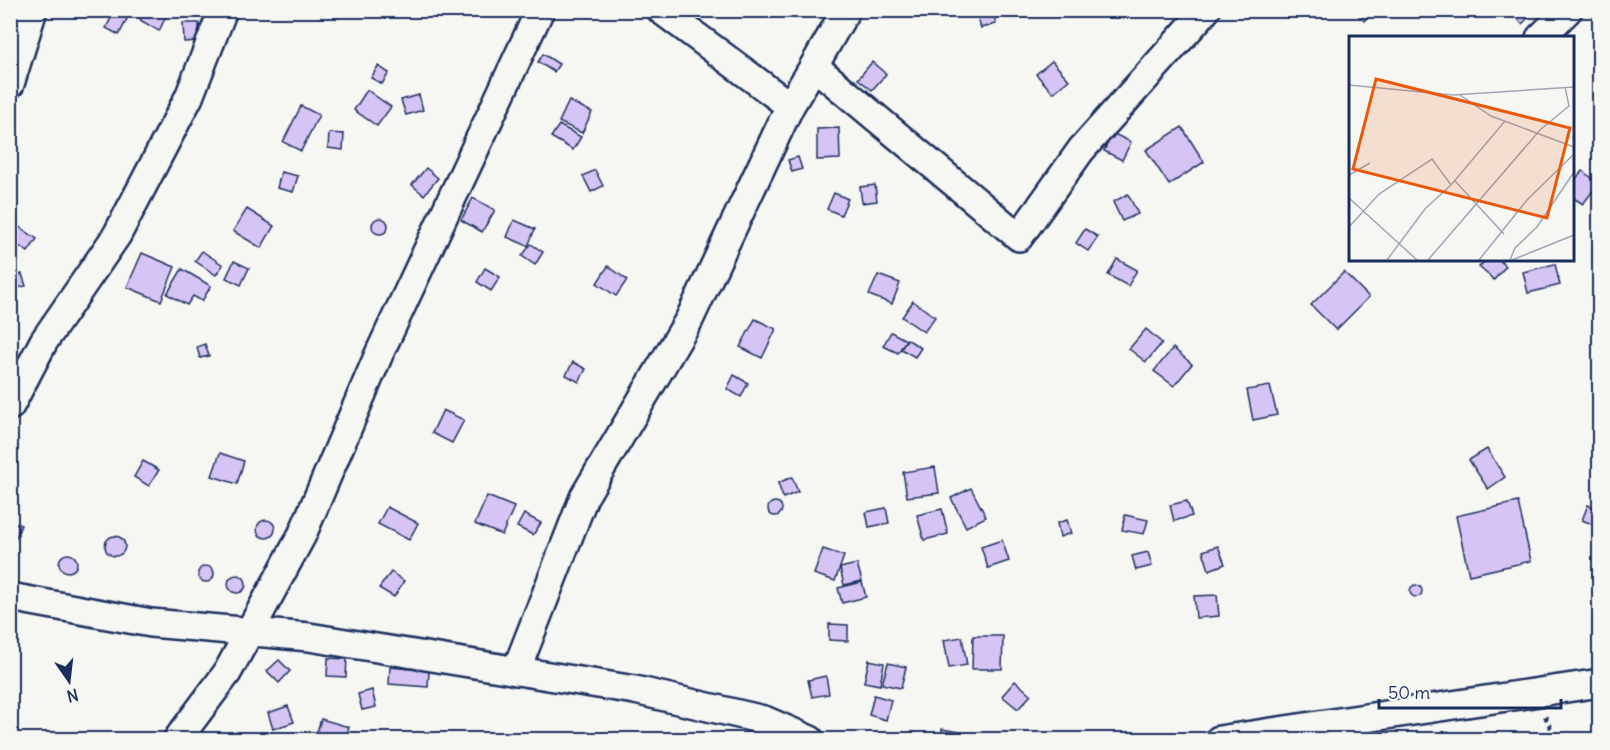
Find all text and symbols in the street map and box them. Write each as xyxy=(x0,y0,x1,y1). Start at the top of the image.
inset map xyxy=(1349,36,1574,261)
north arrow xyxy=(39,651,99,711)
scale bar xyxy=(1379,672,1560,710)
text: 50 m xyxy=(1388,681,1430,704)
text: N xyxy=(65,685,80,707)

